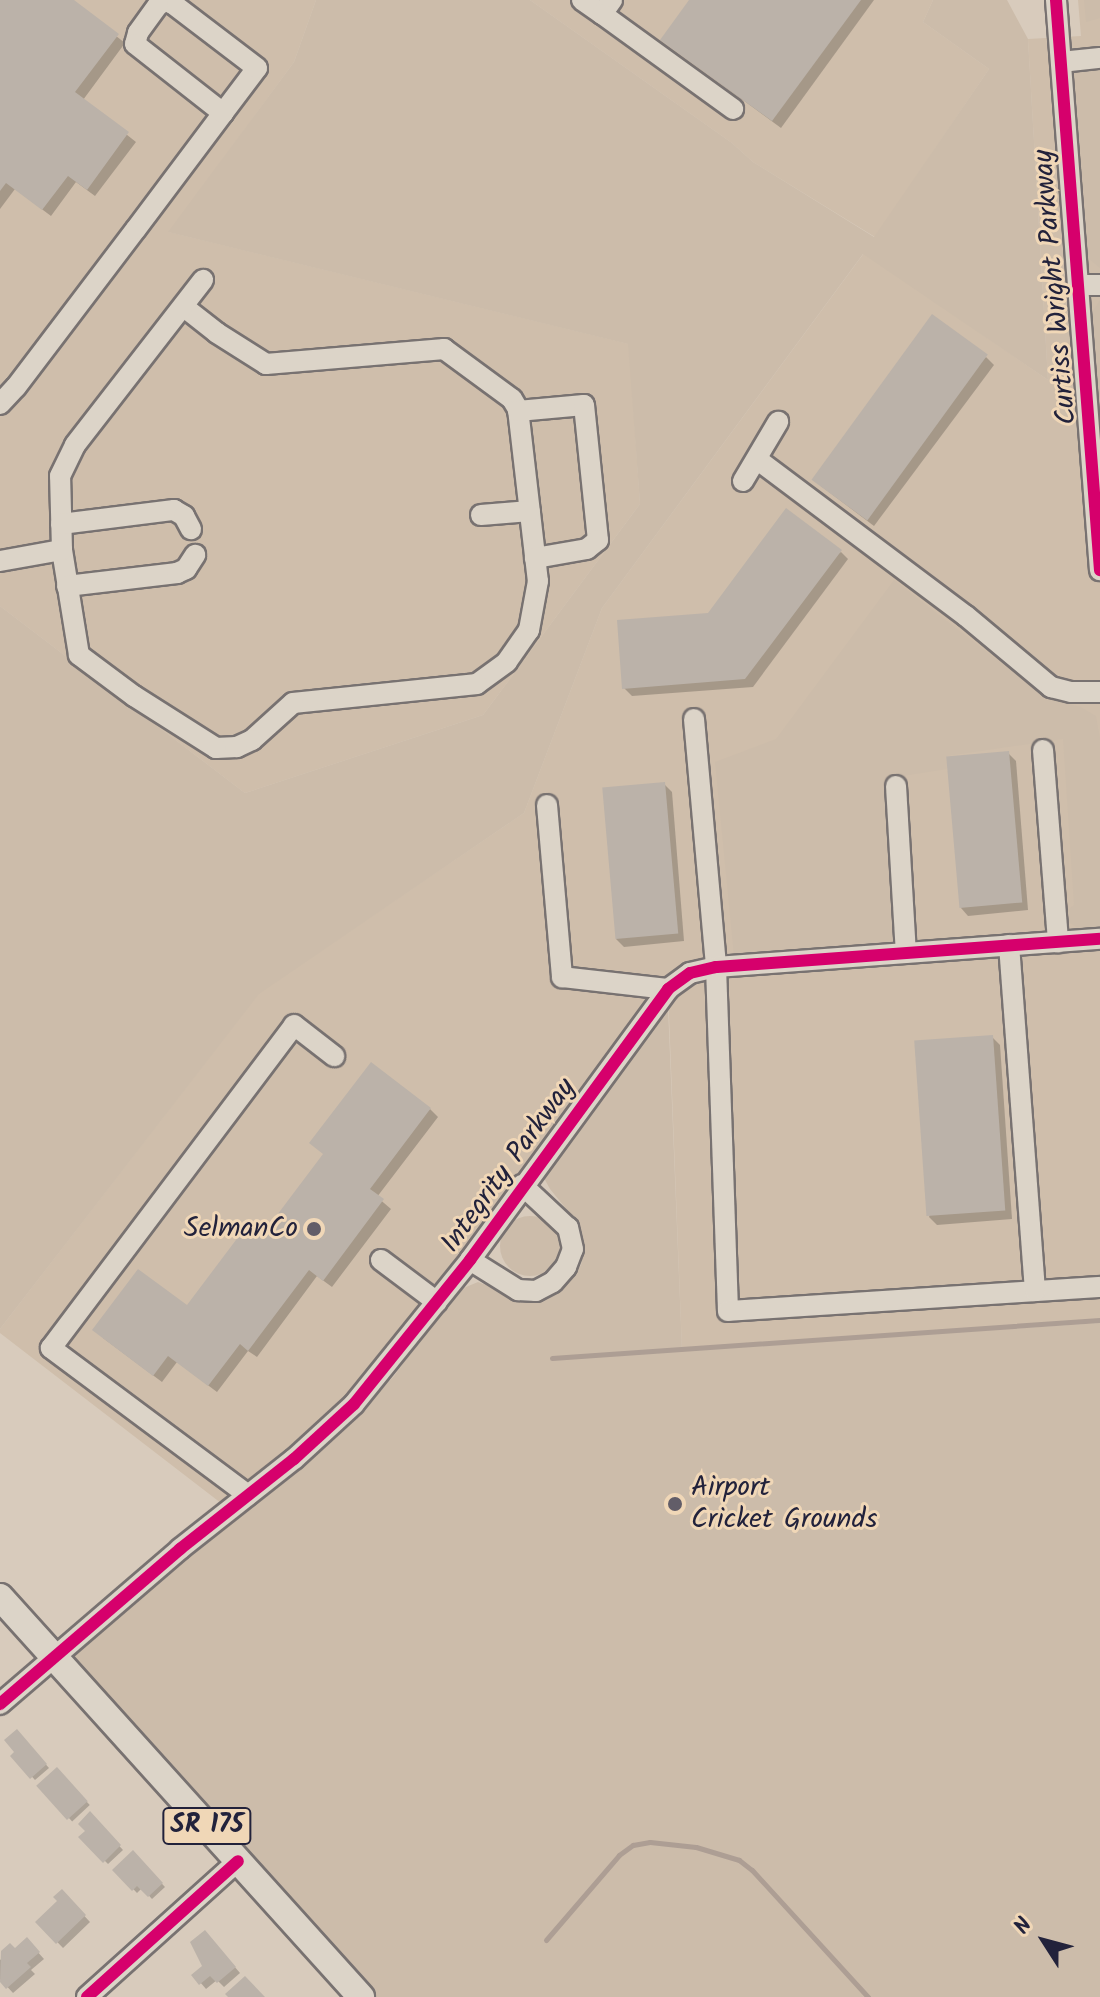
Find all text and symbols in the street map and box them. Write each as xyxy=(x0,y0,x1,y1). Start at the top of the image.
street label: Curtiss Wright Parkway xyxy=(1027,148,1085,426)
street label: Integrity Parkway xyxy=(434,1072,584,1260)
place label: SelmanCo xyxy=(184,1212,298,1246)
marker: SelmanCo xyxy=(305,1220,323,1238)
place label: Airport Cricket Grounds xyxy=(691,1471,877,1537)
marker: Airport Cricket Grounds xyxy=(666,1495,684,1513)
road number: SR 175 xyxy=(161,1804,253,1848)
north arrow xyxy=(1004,1901,1084,1981)
text: N xyxy=(1006,1911,1042,1943)

